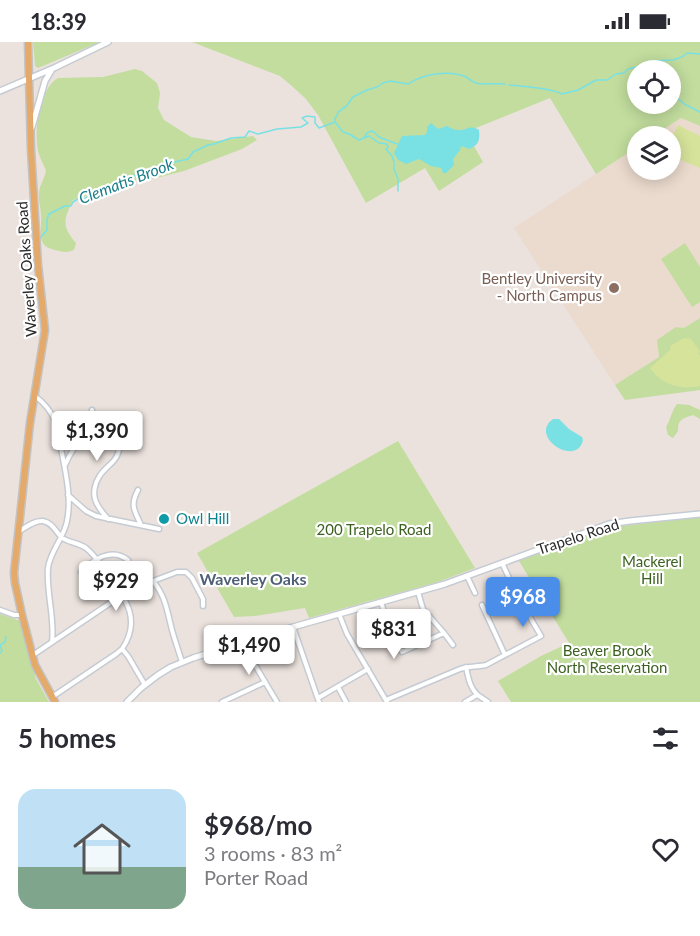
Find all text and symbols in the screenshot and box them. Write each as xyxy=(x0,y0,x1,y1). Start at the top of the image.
text: 18:39 xyxy=(30,8,87,35)
map controls xyxy=(627,60,681,180)
button: locate xyxy=(627,60,681,114)
button: layers xyxy=(627,126,681,180)
water label: Clematis Brook xyxy=(76,154,176,207)
street label: Waverley Oaks Road xyxy=(12,201,40,337)
place label: Bentley University - North Campus xyxy=(482,269,602,304)
marker: Bentley University - North Campus xyxy=(607,281,621,295)
pin: $1,390 xyxy=(48,411,146,462)
text: $1,390 xyxy=(66,418,128,442)
place label: Owl Hill xyxy=(176,509,229,527)
marker: Owl Hill xyxy=(157,512,171,526)
street label: Trapelo Road xyxy=(534,514,621,558)
park label: 200 Trapelo Road xyxy=(317,520,431,538)
park label: Mackerel Hill xyxy=(622,552,682,587)
pin: $929 xyxy=(80,561,152,612)
text: $929 xyxy=(93,568,139,592)
district label: Waverley Oaks xyxy=(199,569,307,588)
pin: $968 xyxy=(487,577,559,628)
text: $968 xyxy=(500,584,546,608)
pin: $831 xyxy=(358,609,430,660)
text: $831 xyxy=(371,616,417,640)
pin: $1,490 xyxy=(200,625,298,676)
text: $1,490 xyxy=(218,632,280,656)
park label: Beaver Brook North Reservation xyxy=(547,641,667,676)
text: 5 homes xyxy=(18,722,116,754)
icon: filters xyxy=(649,722,682,755)
text: $968/mo xyxy=(204,809,312,841)
icon: home xyxy=(66,813,138,885)
icon: heart xyxy=(649,833,682,866)
text: 3 rooms · 83 m² xyxy=(204,841,342,865)
text: Porter Road xyxy=(204,865,308,889)

